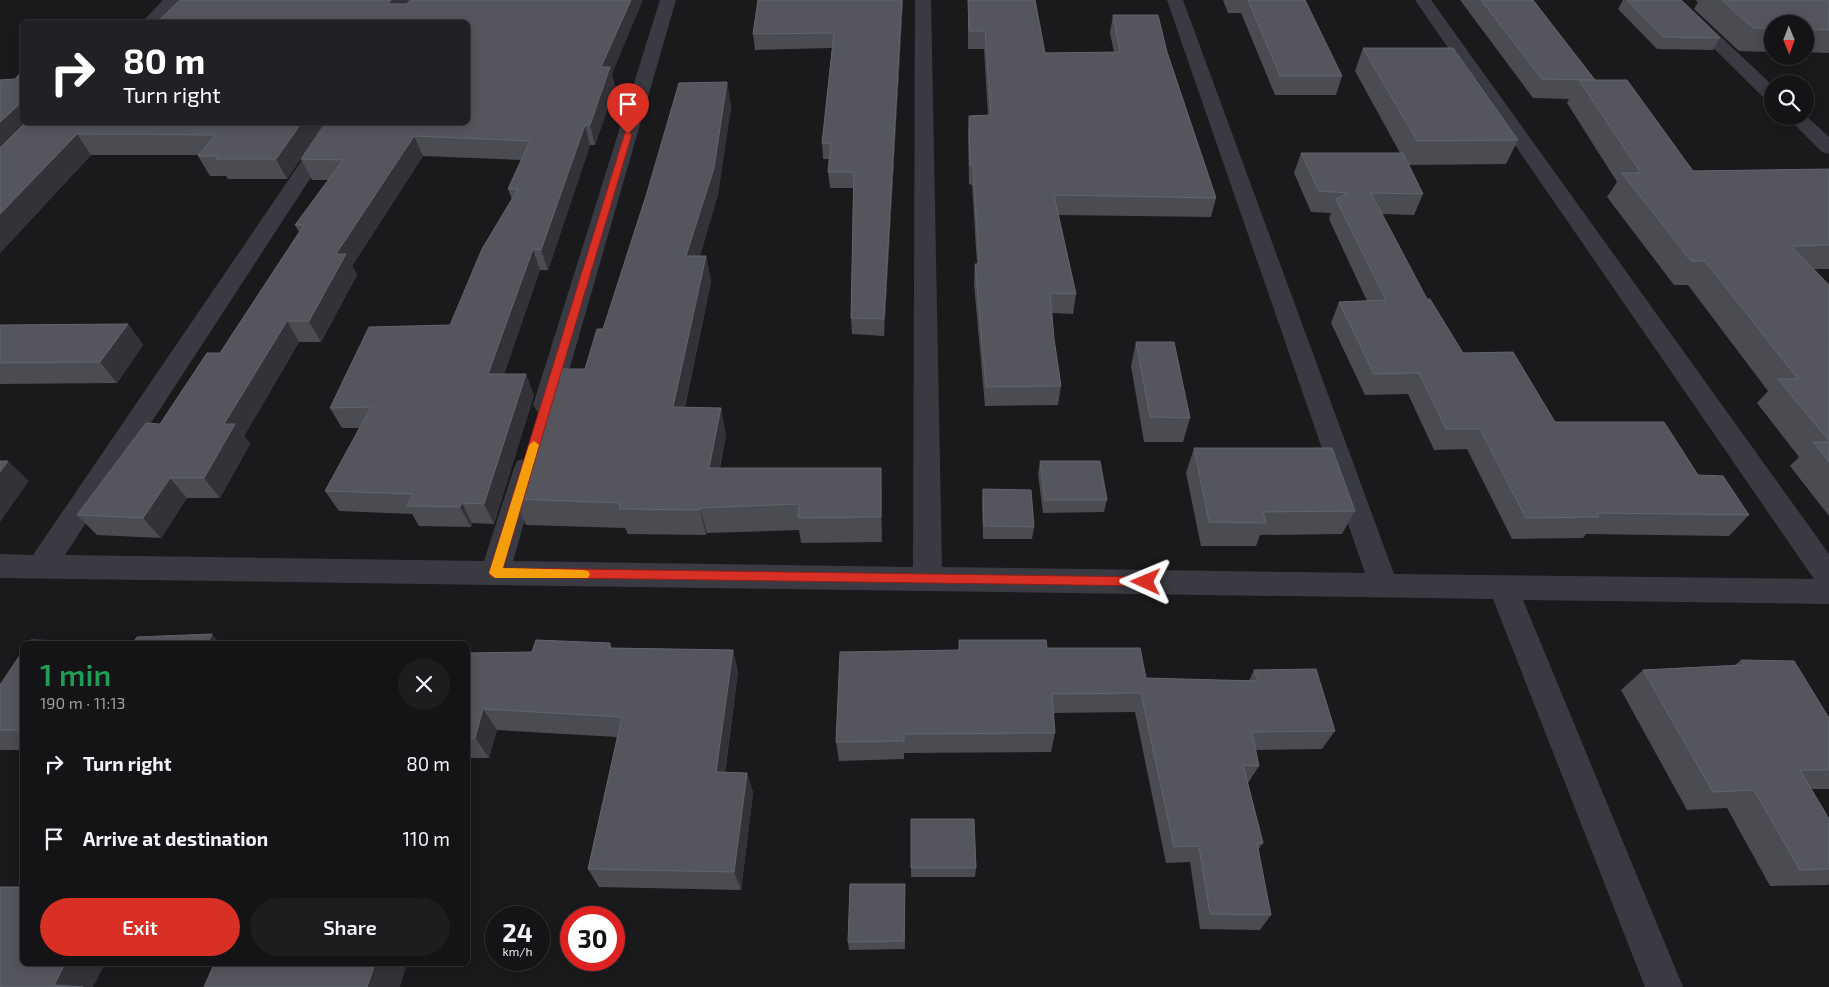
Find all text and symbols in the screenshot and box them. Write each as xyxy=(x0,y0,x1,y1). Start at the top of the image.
north arrow xyxy=(1764,15,1814,65)
map controls xyxy=(1764,15,1814,125)
text: 80 m xyxy=(123,39,205,81)
icon: right xyxy=(40,40,105,105)
button: search xyxy=(1764,75,1814,125)
text: Turn right xyxy=(123,81,221,107)
pin xyxy=(607,83,649,134)
icon: arrive xyxy=(614,90,642,118)
position arrow xyxy=(1119,555,1171,607)
text: 1 min xyxy=(40,656,111,692)
button: close xyxy=(398,658,450,710)
text: 190 m · 11:13 xyxy=(40,693,125,712)
icon: right xyxy=(40,750,68,778)
text: Turn right xyxy=(83,752,171,775)
text: 80 m xyxy=(406,752,450,775)
icon: arrive xyxy=(40,825,68,853)
text: Arrive at destination xyxy=(83,827,268,850)
text: 110 m xyxy=(403,827,450,850)
button: Exit xyxy=(40,898,240,956)
button: Share xyxy=(250,898,450,956)
speed limit sign: 30 xyxy=(560,906,625,971)
text: 24 xyxy=(502,917,533,947)
text: km/h xyxy=(503,944,532,958)

